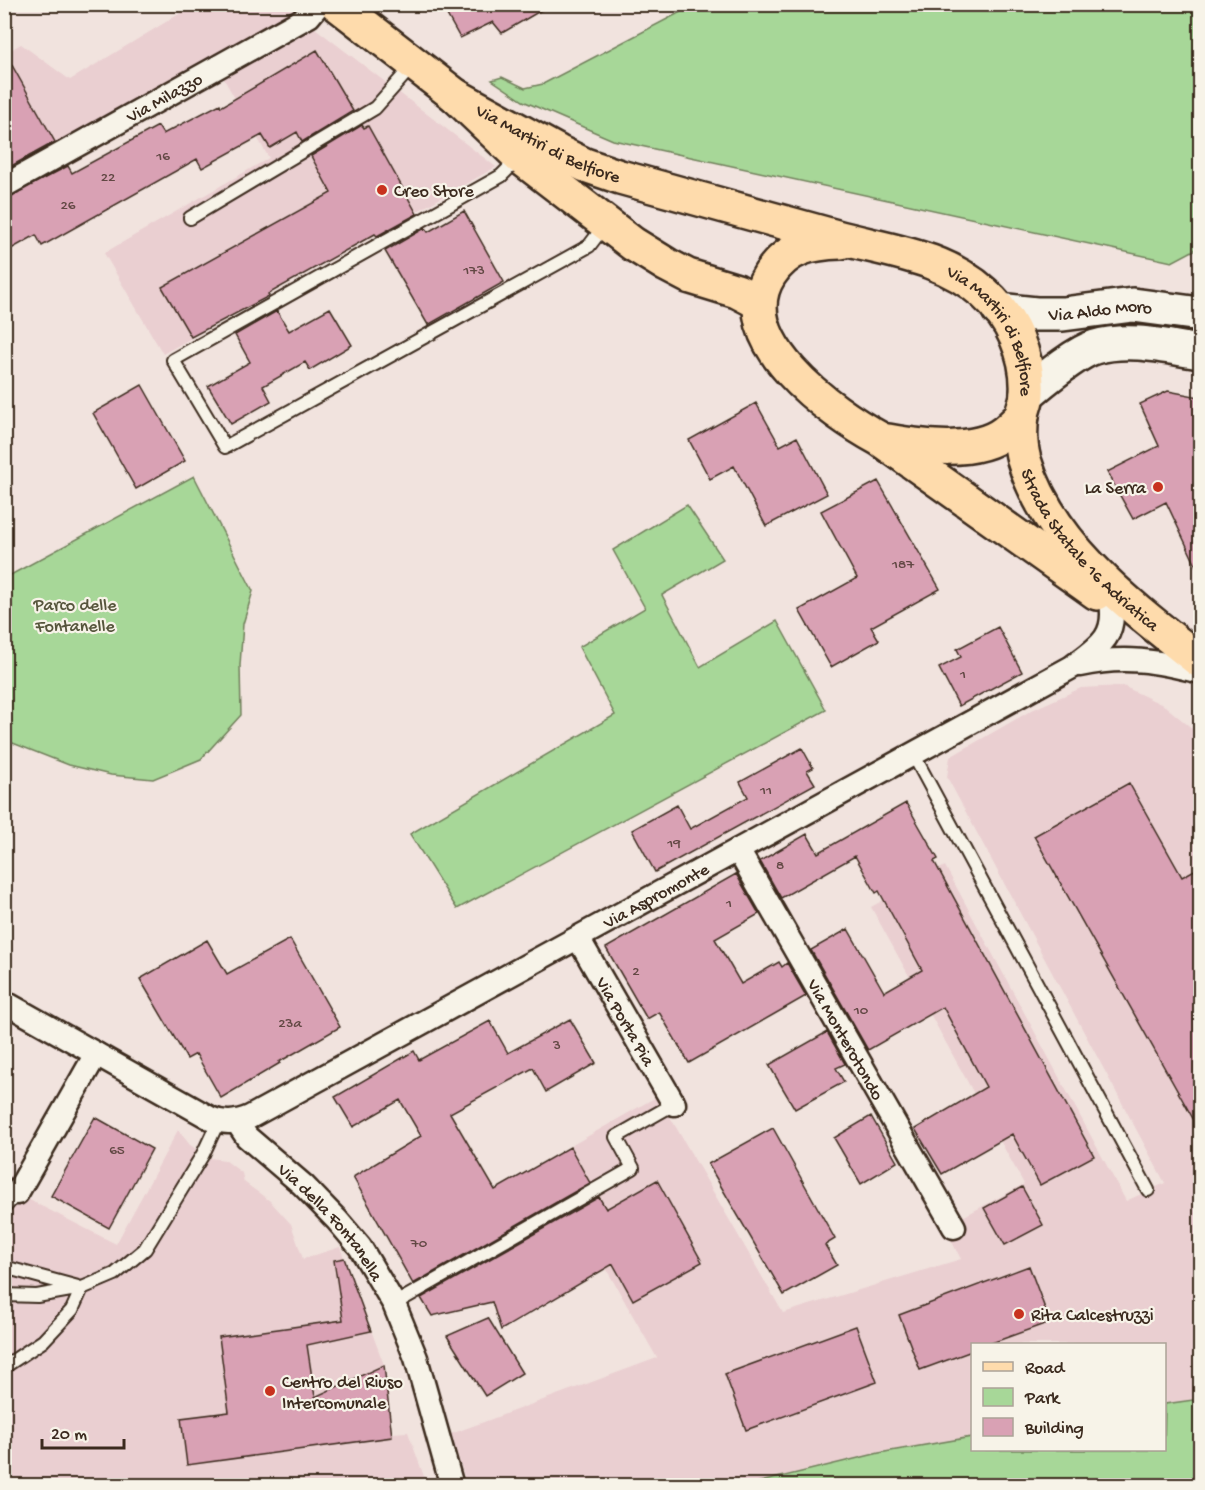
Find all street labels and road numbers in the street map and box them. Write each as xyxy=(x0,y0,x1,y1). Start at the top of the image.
street label: Via Milazzo xyxy=(122,70,207,129)
street label: Via Martiri di Belfiore xyxy=(471,100,623,190)
street label: Via Martiri di Belfiore xyxy=(942,262,1035,397)
street label: Via Aldo Moro xyxy=(1048,297,1153,327)
street label: Strada Statale 16 Adriatica xyxy=(1015,466,1163,638)
street label: Via Aspromonte xyxy=(599,859,714,935)
street label: Via Porta Pia xyxy=(589,973,658,1071)
street label: Via Monterotondo xyxy=(801,975,887,1105)
street label: Via della Fontanella xyxy=(272,1159,386,1286)

